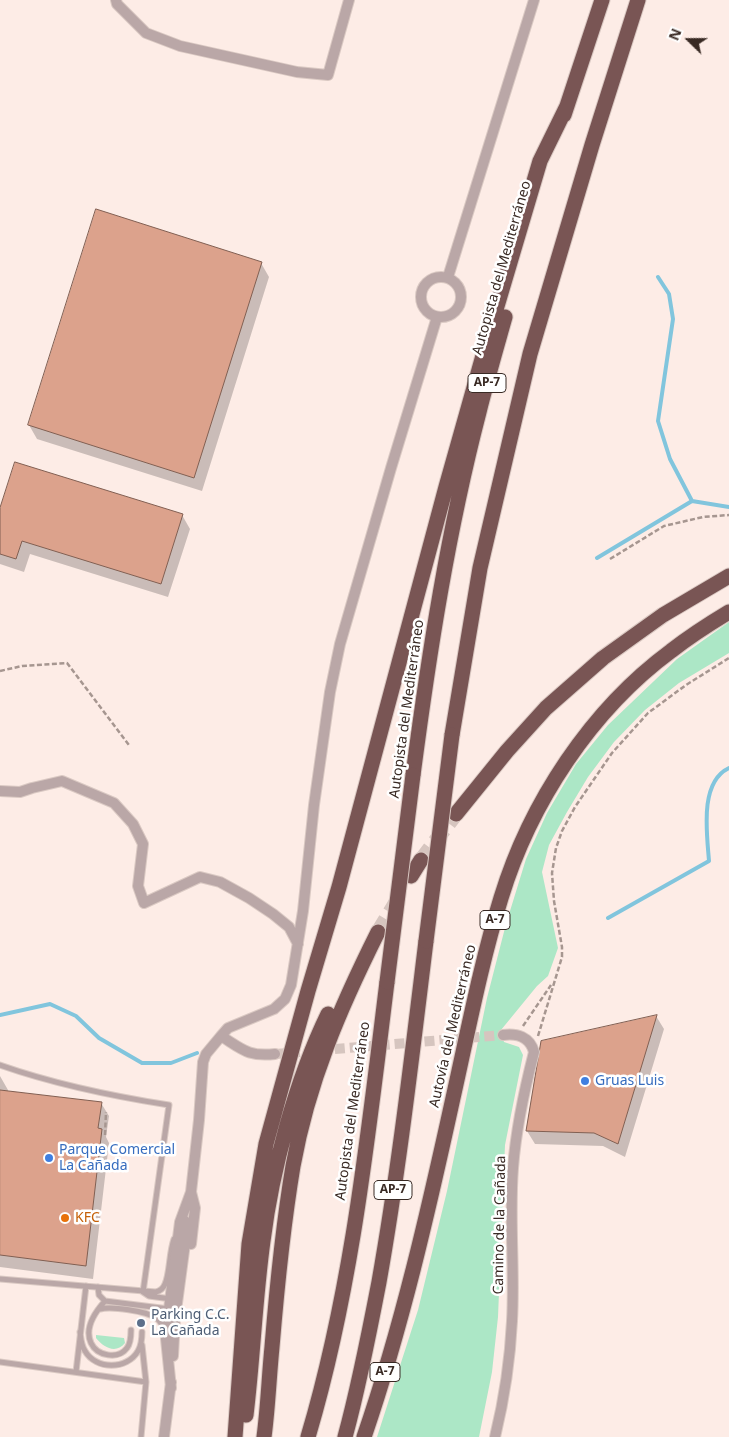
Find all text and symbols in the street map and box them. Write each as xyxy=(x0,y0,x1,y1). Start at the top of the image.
north arrow xyxy=(664,15,714,65)
text: N xyxy=(664,25,686,43)
street label: Autopista del Mediterráneo xyxy=(469,179,535,357)
road number: AP-7 xyxy=(468,373,506,392)
street label: Autopista del Mediterráneo xyxy=(386,619,428,799)
road number: A-7 xyxy=(480,910,510,930)
street label: Autovía del Mediterráneo xyxy=(426,943,480,1109)
street label: Autopista del Mediterráneo xyxy=(332,1021,374,1201)
place label: Gruas Luis xyxy=(595,1073,664,1089)
marker: Gruas Luis xyxy=(579,1075,591,1087)
place label: Parque Comercial La Cañada xyxy=(59,1142,175,1174)
marker: Parque Comercial La Cañada xyxy=(43,1152,55,1164)
street label: Camino de la Cañada xyxy=(490,1155,510,1295)
road number: AP-7 xyxy=(374,1180,412,1200)
place label: KFC xyxy=(75,1210,100,1226)
marker: KFC xyxy=(59,1212,71,1224)
place label: Parking C.C. La Cañada xyxy=(151,1307,230,1340)
marker: Parking C.C. La Cañada xyxy=(135,1317,147,1329)
road number: A-7 xyxy=(370,1362,400,1381)

